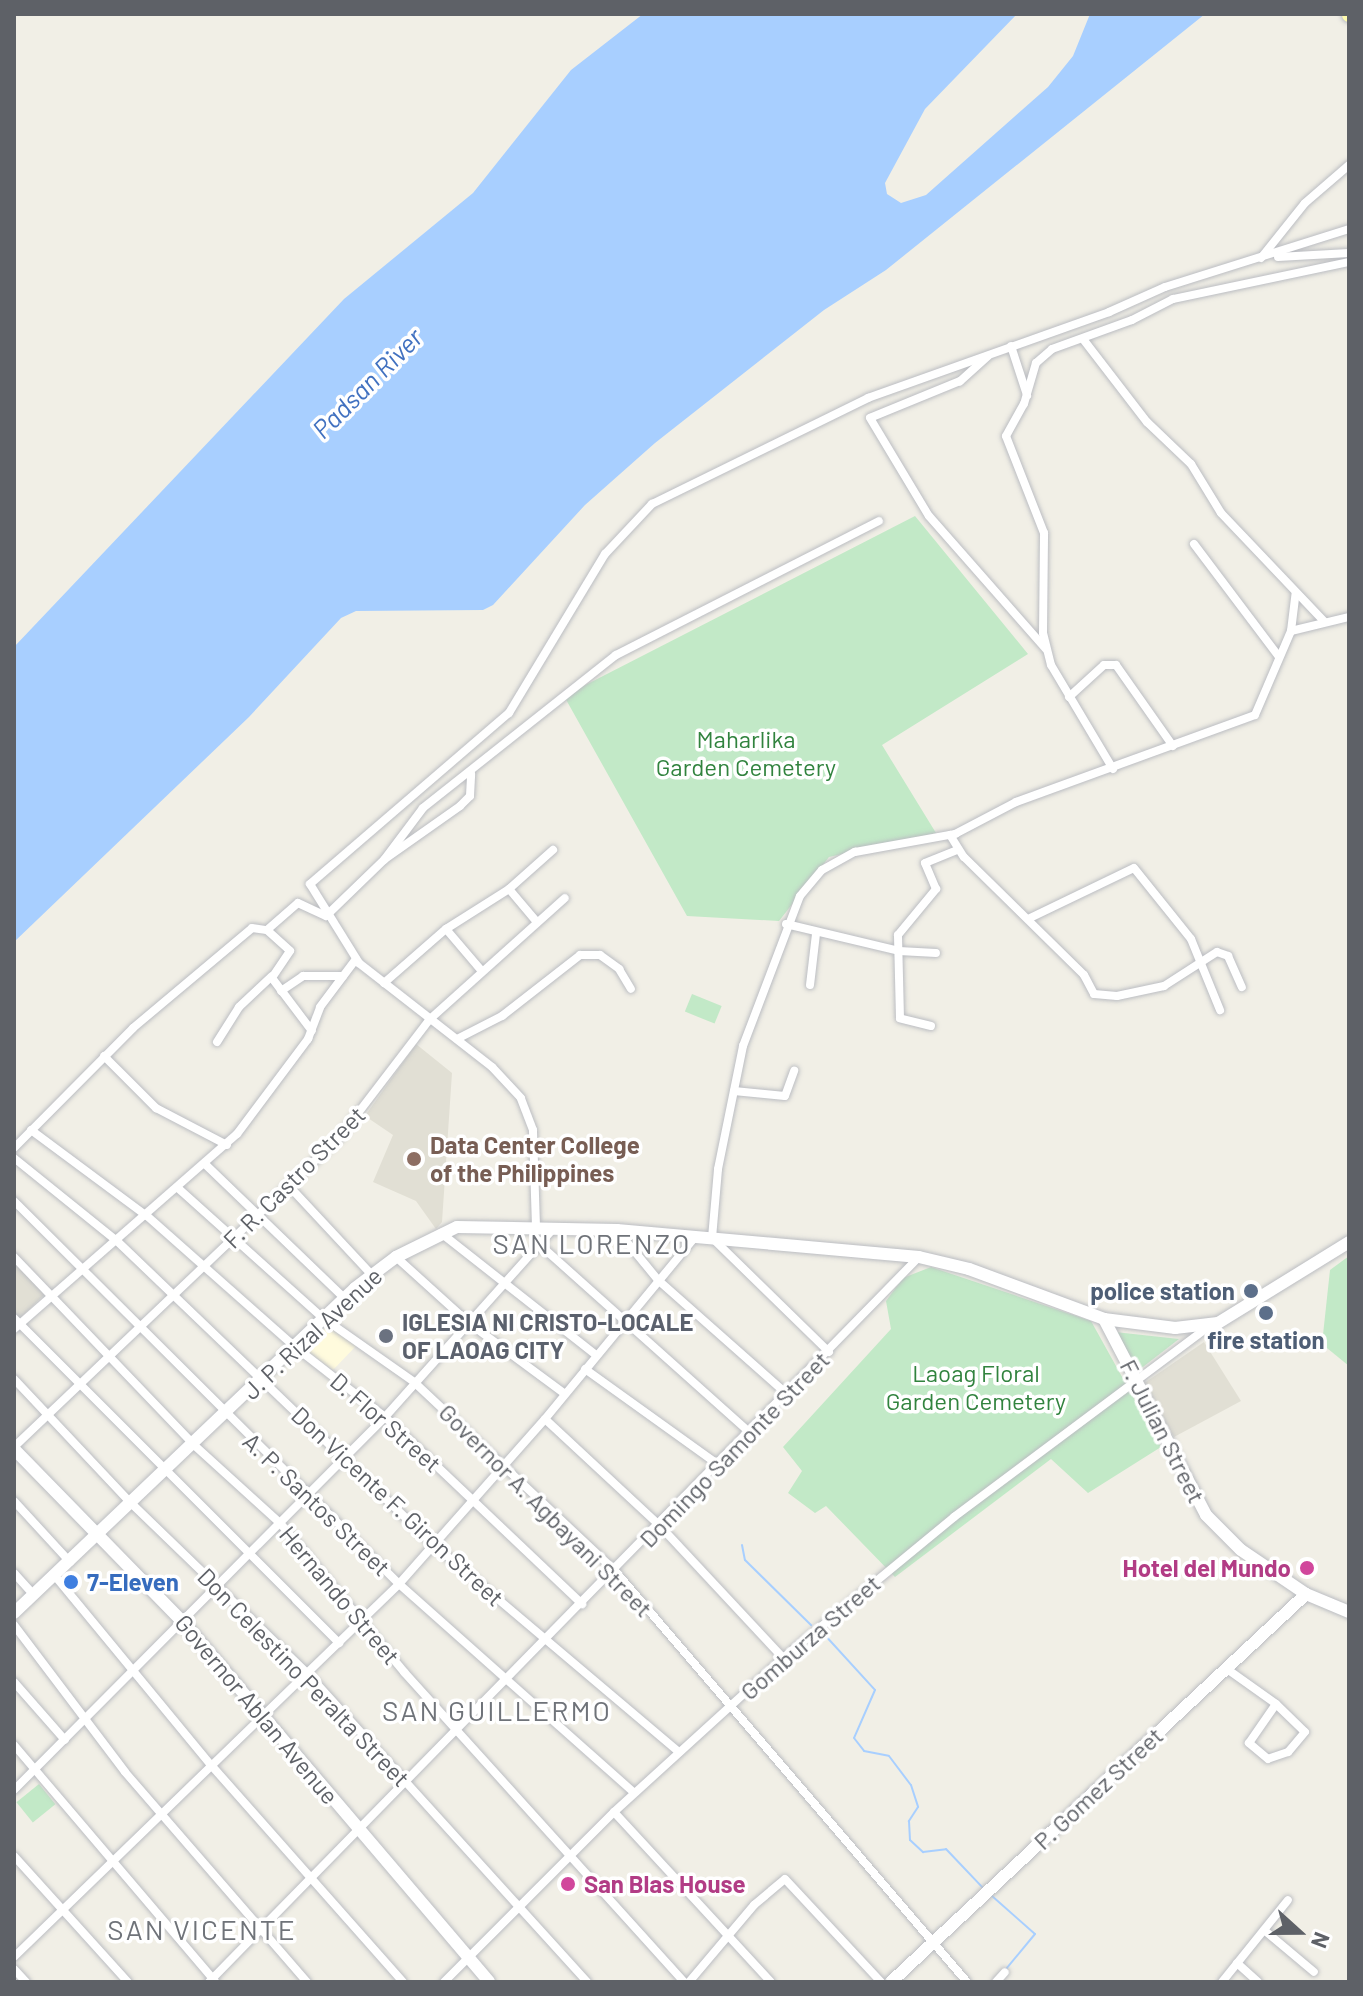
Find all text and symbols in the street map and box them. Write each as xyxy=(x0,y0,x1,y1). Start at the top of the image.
water label: Padsan River xyxy=(305,321,429,445)
park label: Maharlika Garden Cemetery xyxy=(656,725,836,781)
street label: F. R. Castro Street xyxy=(217,1100,371,1254)
place label: Data Center College of the Philippines xyxy=(430,1131,640,1187)
marker: Data Center College of the Philippines xyxy=(405,1150,423,1168)
district label: SAN LORENZO xyxy=(493,1226,691,1260)
street label: J. P. Rizal Avenue xyxy=(236,1261,388,1405)
place label: police station xyxy=(1090,1277,1235,1305)
marker: police station xyxy=(1242,1282,1260,1300)
marker: fire station xyxy=(1257,1304,1275,1322)
place label: IGLESIA NI CRISTO-LOCALE OF LAOAG CITY xyxy=(402,1308,694,1364)
place label: fire station xyxy=(1207,1326,1325,1354)
marker: IGLESIA NI CRISTO-LOCALE OF LAOAG CITY xyxy=(377,1327,395,1345)
street label: Domingo Samonte Street xyxy=(633,1345,835,1553)
street label: F. Julian Street xyxy=(1114,1354,1212,1508)
park label: Laoag Floral Garden Cemetery xyxy=(886,1359,1066,1415)
street label: D. Flor Street xyxy=(325,1366,447,1478)
street label: Governor A. Agbayani Street xyxy=(433,1397,659,1623)
street label: Don Vicente F. Giron Street xyxy=(286,1400,510,1612)
street label: A. P. Santos Street xyxy=(237,1426,397,1582)
street label: Hernando Street xyxy=(274,1520,406,1670)
place label: Hotel del Mundo xyxy=(1123,1554,1291,1582)
marker: Hotel del Mundo xyxy=(1298,1559,1316,1577)
street label: Don Celestino Peralta Street xyxy=(192,1562,416,1792)
place label: 7-Eleven xyxy=(87,1568,179,1596)
street label: Gomburza Street xyxy=(734,1569,886,1705)
marker: 7-Eleven xyxy=(62,1573,80,1591)
street label: Governor Ablan Avenue xyxy=(169,1608,345,1810)
district label: SAN GUILLERMO xyxy=(382,1693,612,1727)
street label: P. Gomez Street xyxy=(1027,1721,1169,1855)
place label: San Blas House xyxy=(584,1870,746,1898)
marker: San Blas House xyxy=(559,1875,577,1893)
north arrow xyxy=(1259,1892,1339,1972)
district label: SAN VICENTE xyxy=(107,1912,297,1946)
text: N xyxy=(1307,1929,1336,1952)

